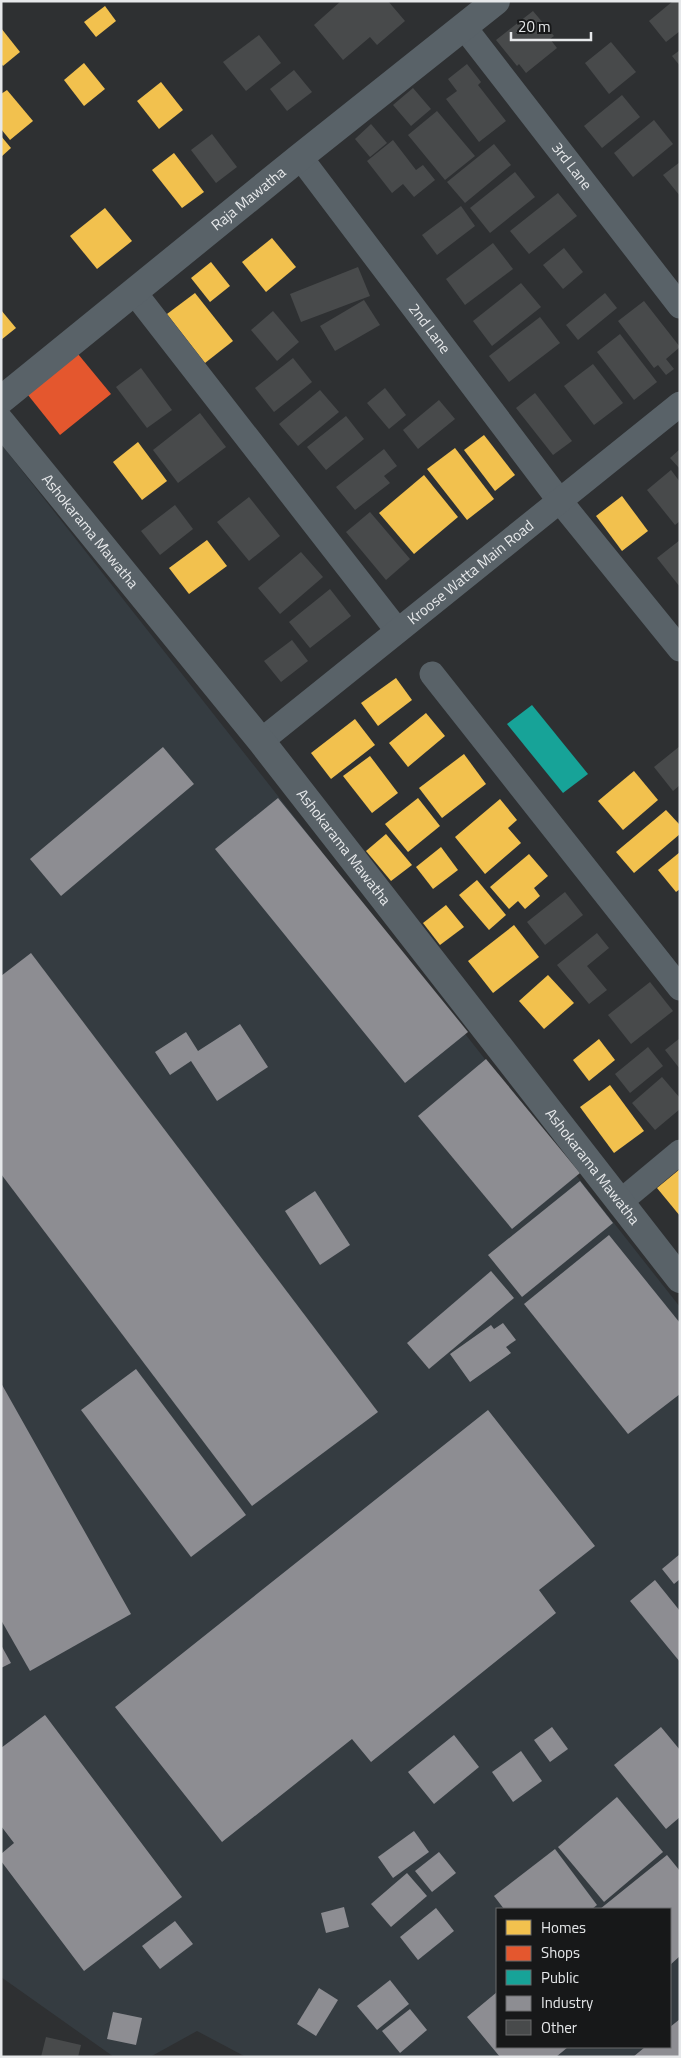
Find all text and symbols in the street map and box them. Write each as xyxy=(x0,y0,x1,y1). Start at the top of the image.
scale bar xyxy=(511,10,591,42)
text: 20 m xyxy=(518,15,551,38)
street label: 3rd Lane xyxy=(546,137,598,195)
street label: Raja Mawatha xyxy=(206,161,291,236)
street label: 2nd Lane xyxy=(403,298,457,358)
street label: Ashokarama Mawatha xyxy=(37,468,145,594)
street label: Kroose Watta Main Road xyxy=(402,514,538,630)
street label: Ashokarama Mawatha xyxy=(291,783,397,910)
street label: Ashokarama Mawatha xyxy=(540,1103,646,1230)
legend xyxy=(496,1908,671,2048)
text: Homes xyxy=(541,1916,586,1939)
text: Shops xyxy=(541,1941,580,1964)
text: Public xyxy=(541,1966,579,1989)
text: Industry xyxy=(541,1991,593,2014)
text: Other xyxy=(541,2016,577,2039)

